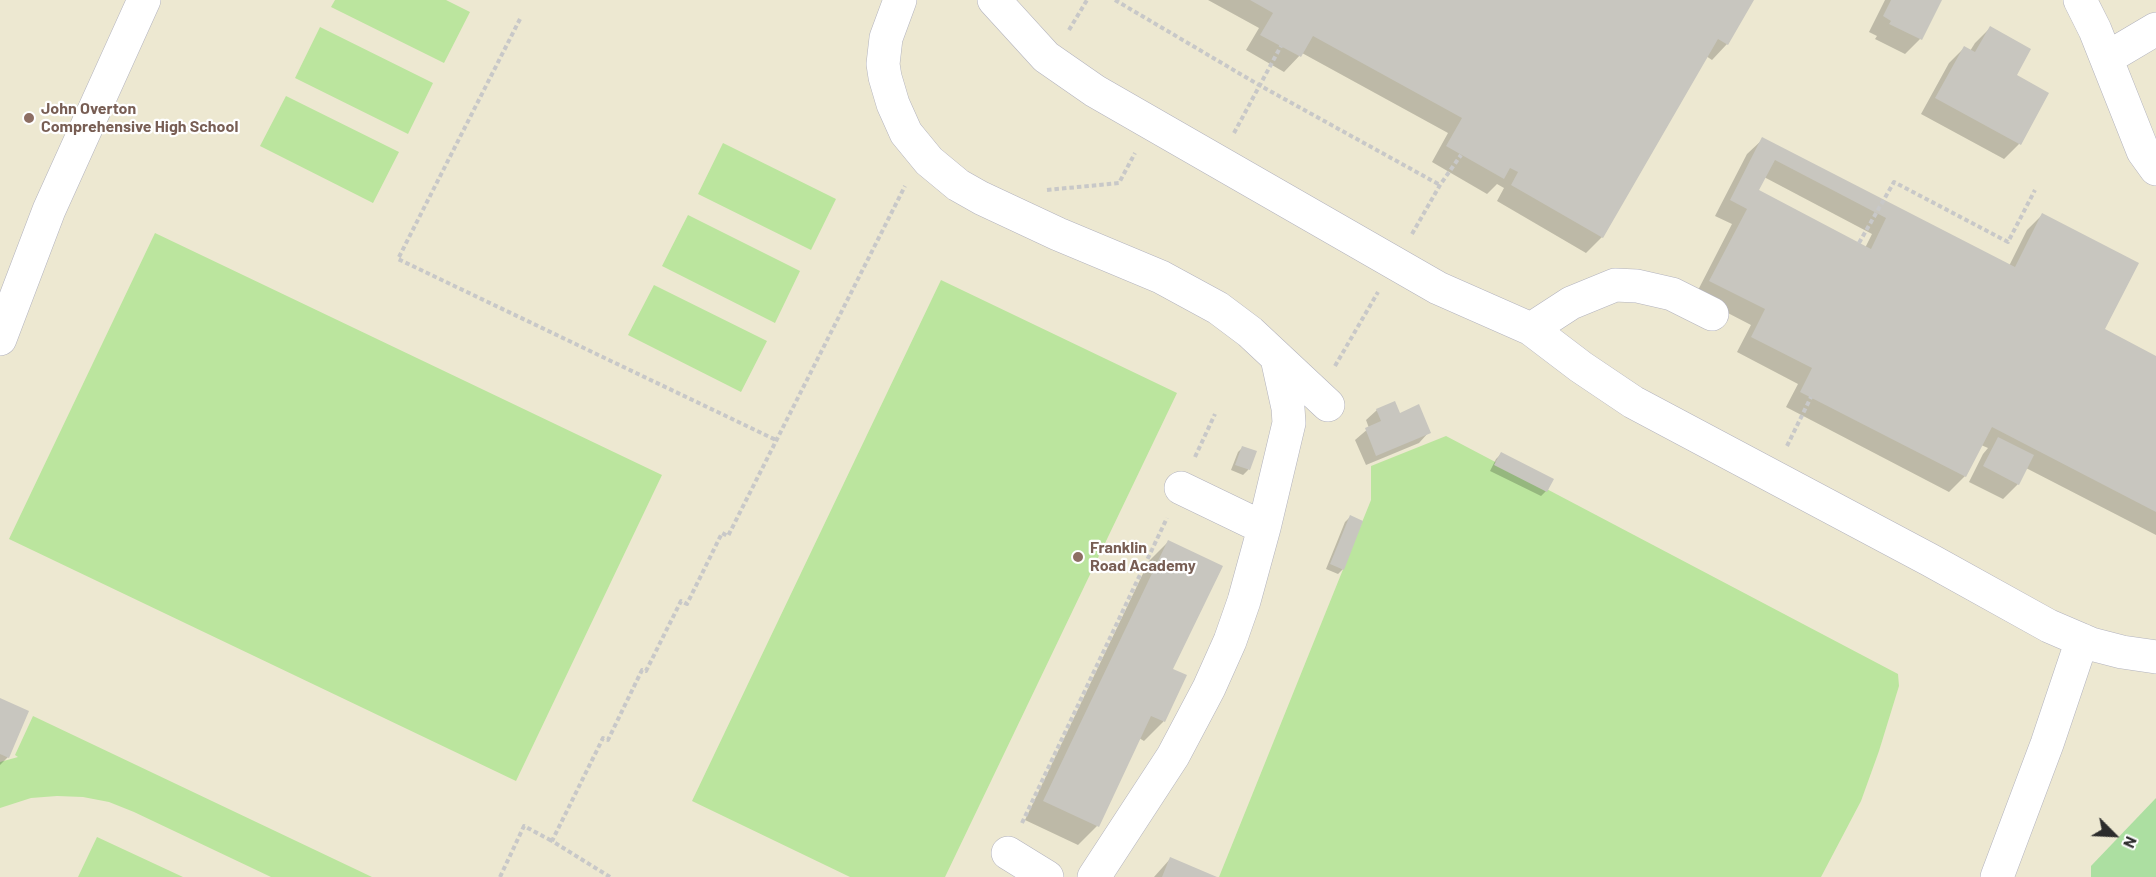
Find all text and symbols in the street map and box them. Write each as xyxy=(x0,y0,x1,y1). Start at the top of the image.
place label: John Overton Comprehensive High School xyxy=(41,99,238,137)
marker: John Overton Comprehensive High School xyxy=(22,111,36,125)
place label: Franklin Road Academy xyxy=(1090,538,1196,576)
marker: Franklin Road Academy xyxy=(1071,550,1085,564)
north arrow xyxy=(2084,805,2144,865)
text: N xyxy=(2120,834,2142,851)

